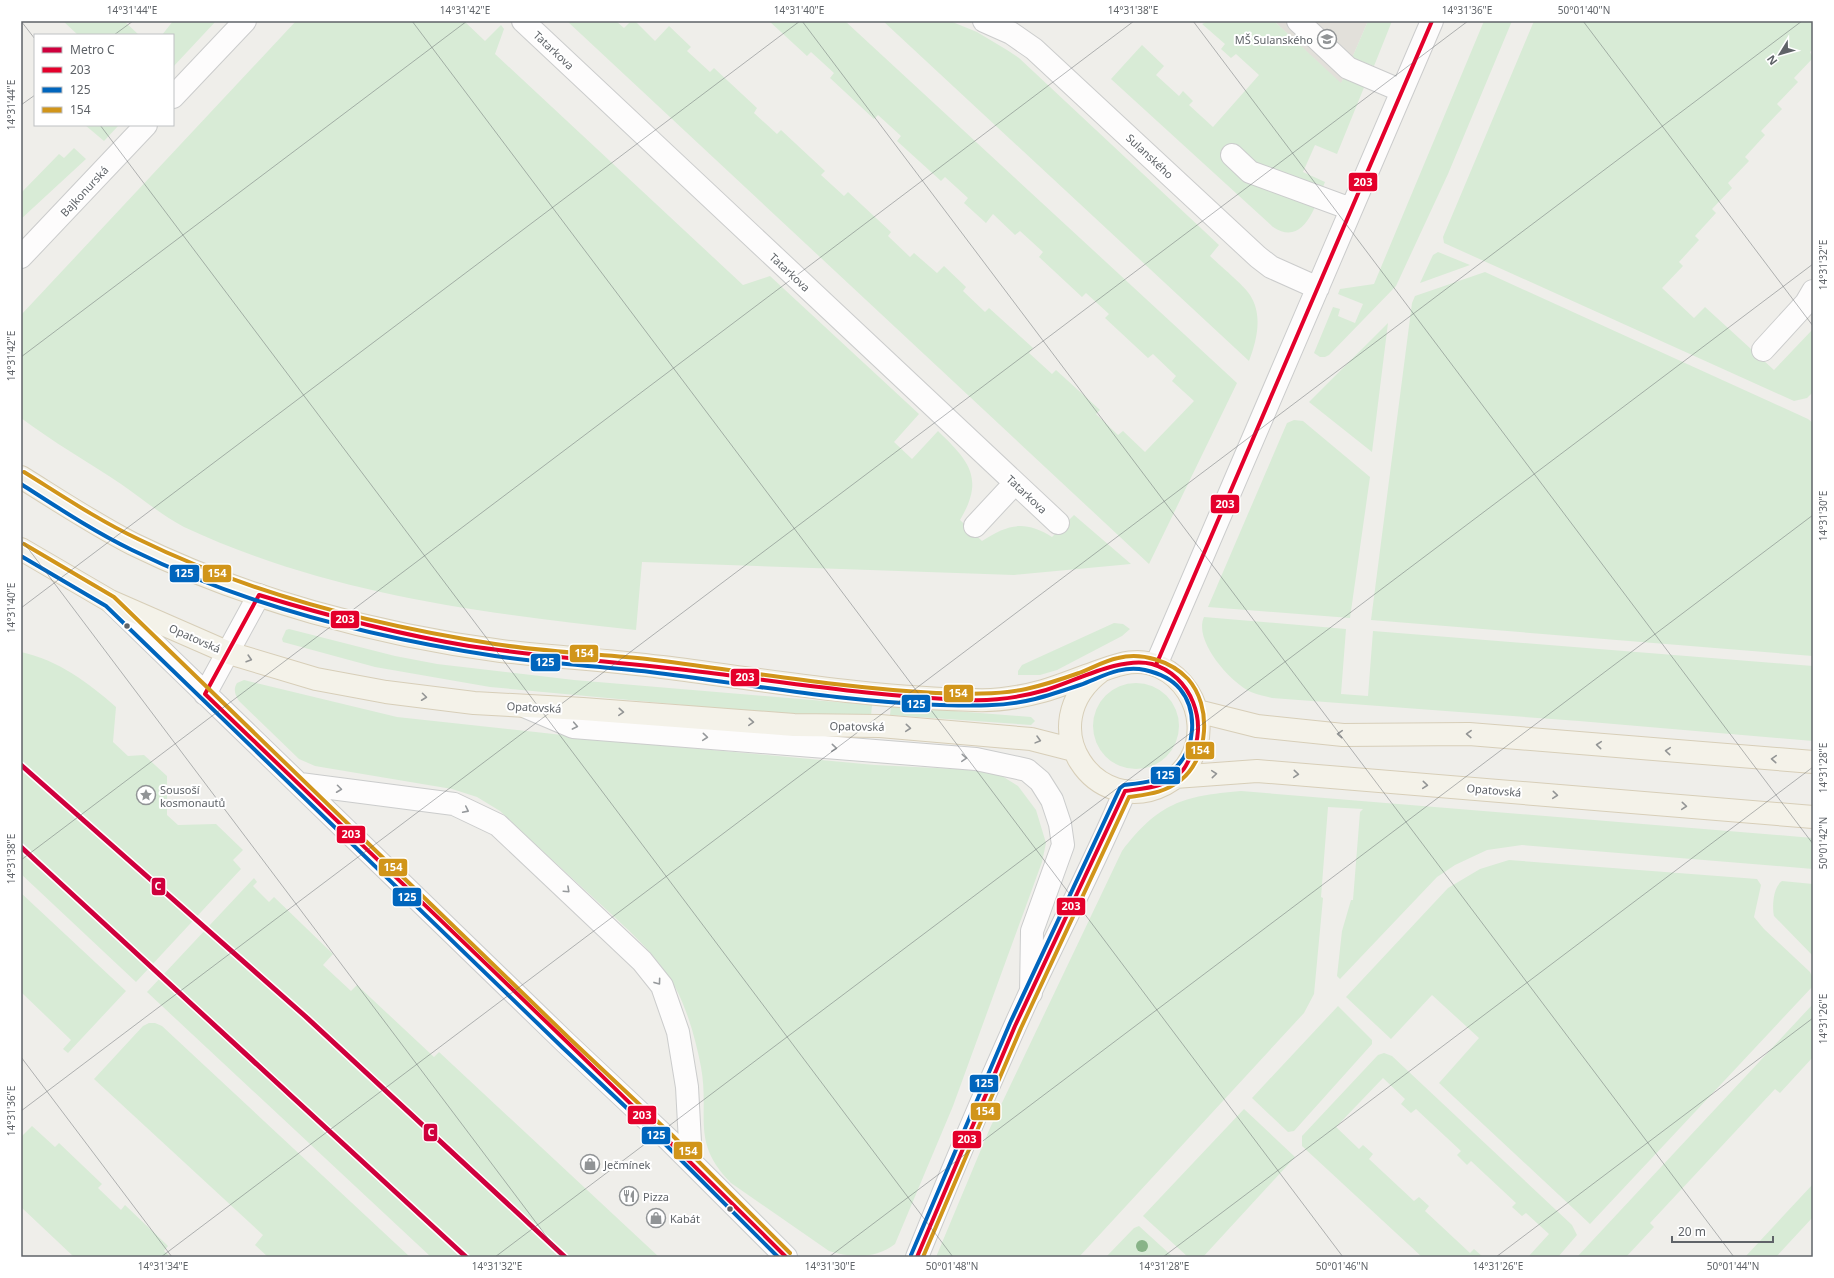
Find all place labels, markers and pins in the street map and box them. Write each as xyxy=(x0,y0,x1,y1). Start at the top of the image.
school or university icon: MŠ Sulanského xyxy=(1316,28,1338,50)
place label: MŠ Sulanského xyxy=(1235,32,1313,47)
unlabelled marker xyxy=(122,621,132,631)
place label: Sousoší kosmonautů xyxy=(160,782,225,810)
place icon: Sousoší kosmonautů xyxy=(135,784,157,806)
shop icon: Ječmínek xyxy=(579,1153,601,1175)
place label: Ječmínek xyxy=(603,1157,651,1172)
restaurant icon: Pizza xyxy=(618,1185,640,1207)
place label: Pizza xyxy=(643,1189,669,1204)
unlabelled marker xyxy=(725,1204,735,1214)
shop icon: Kabát xyxy=(645,1207,667,1229)
place label: Kabát xyxy=(670,1211,700,1226)

